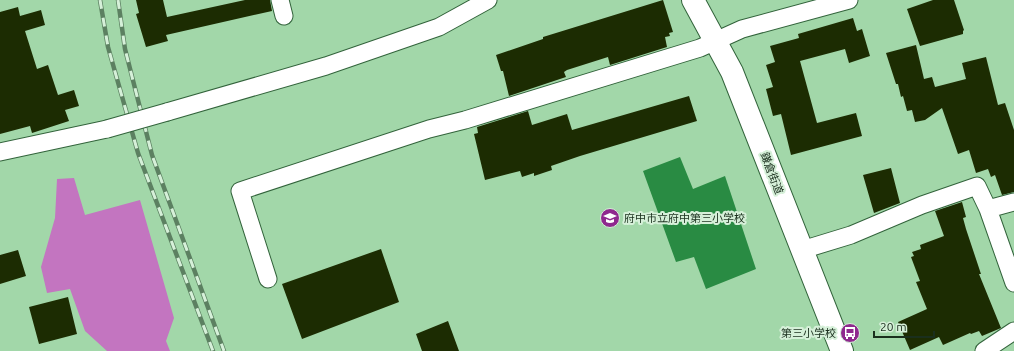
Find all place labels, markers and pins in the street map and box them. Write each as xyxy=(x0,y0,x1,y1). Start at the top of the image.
school or university icon: 府中市立府中第三小学校 xyxy=(599,207,621,229)
place label: 府中市立府中第三小学校 xyxy=(624,212,745,224)
bus stop icon: 第三小学校 xyxy=(839,322,861,344)
place label: 第三小学校 xyxy=(781,327,836,339)

